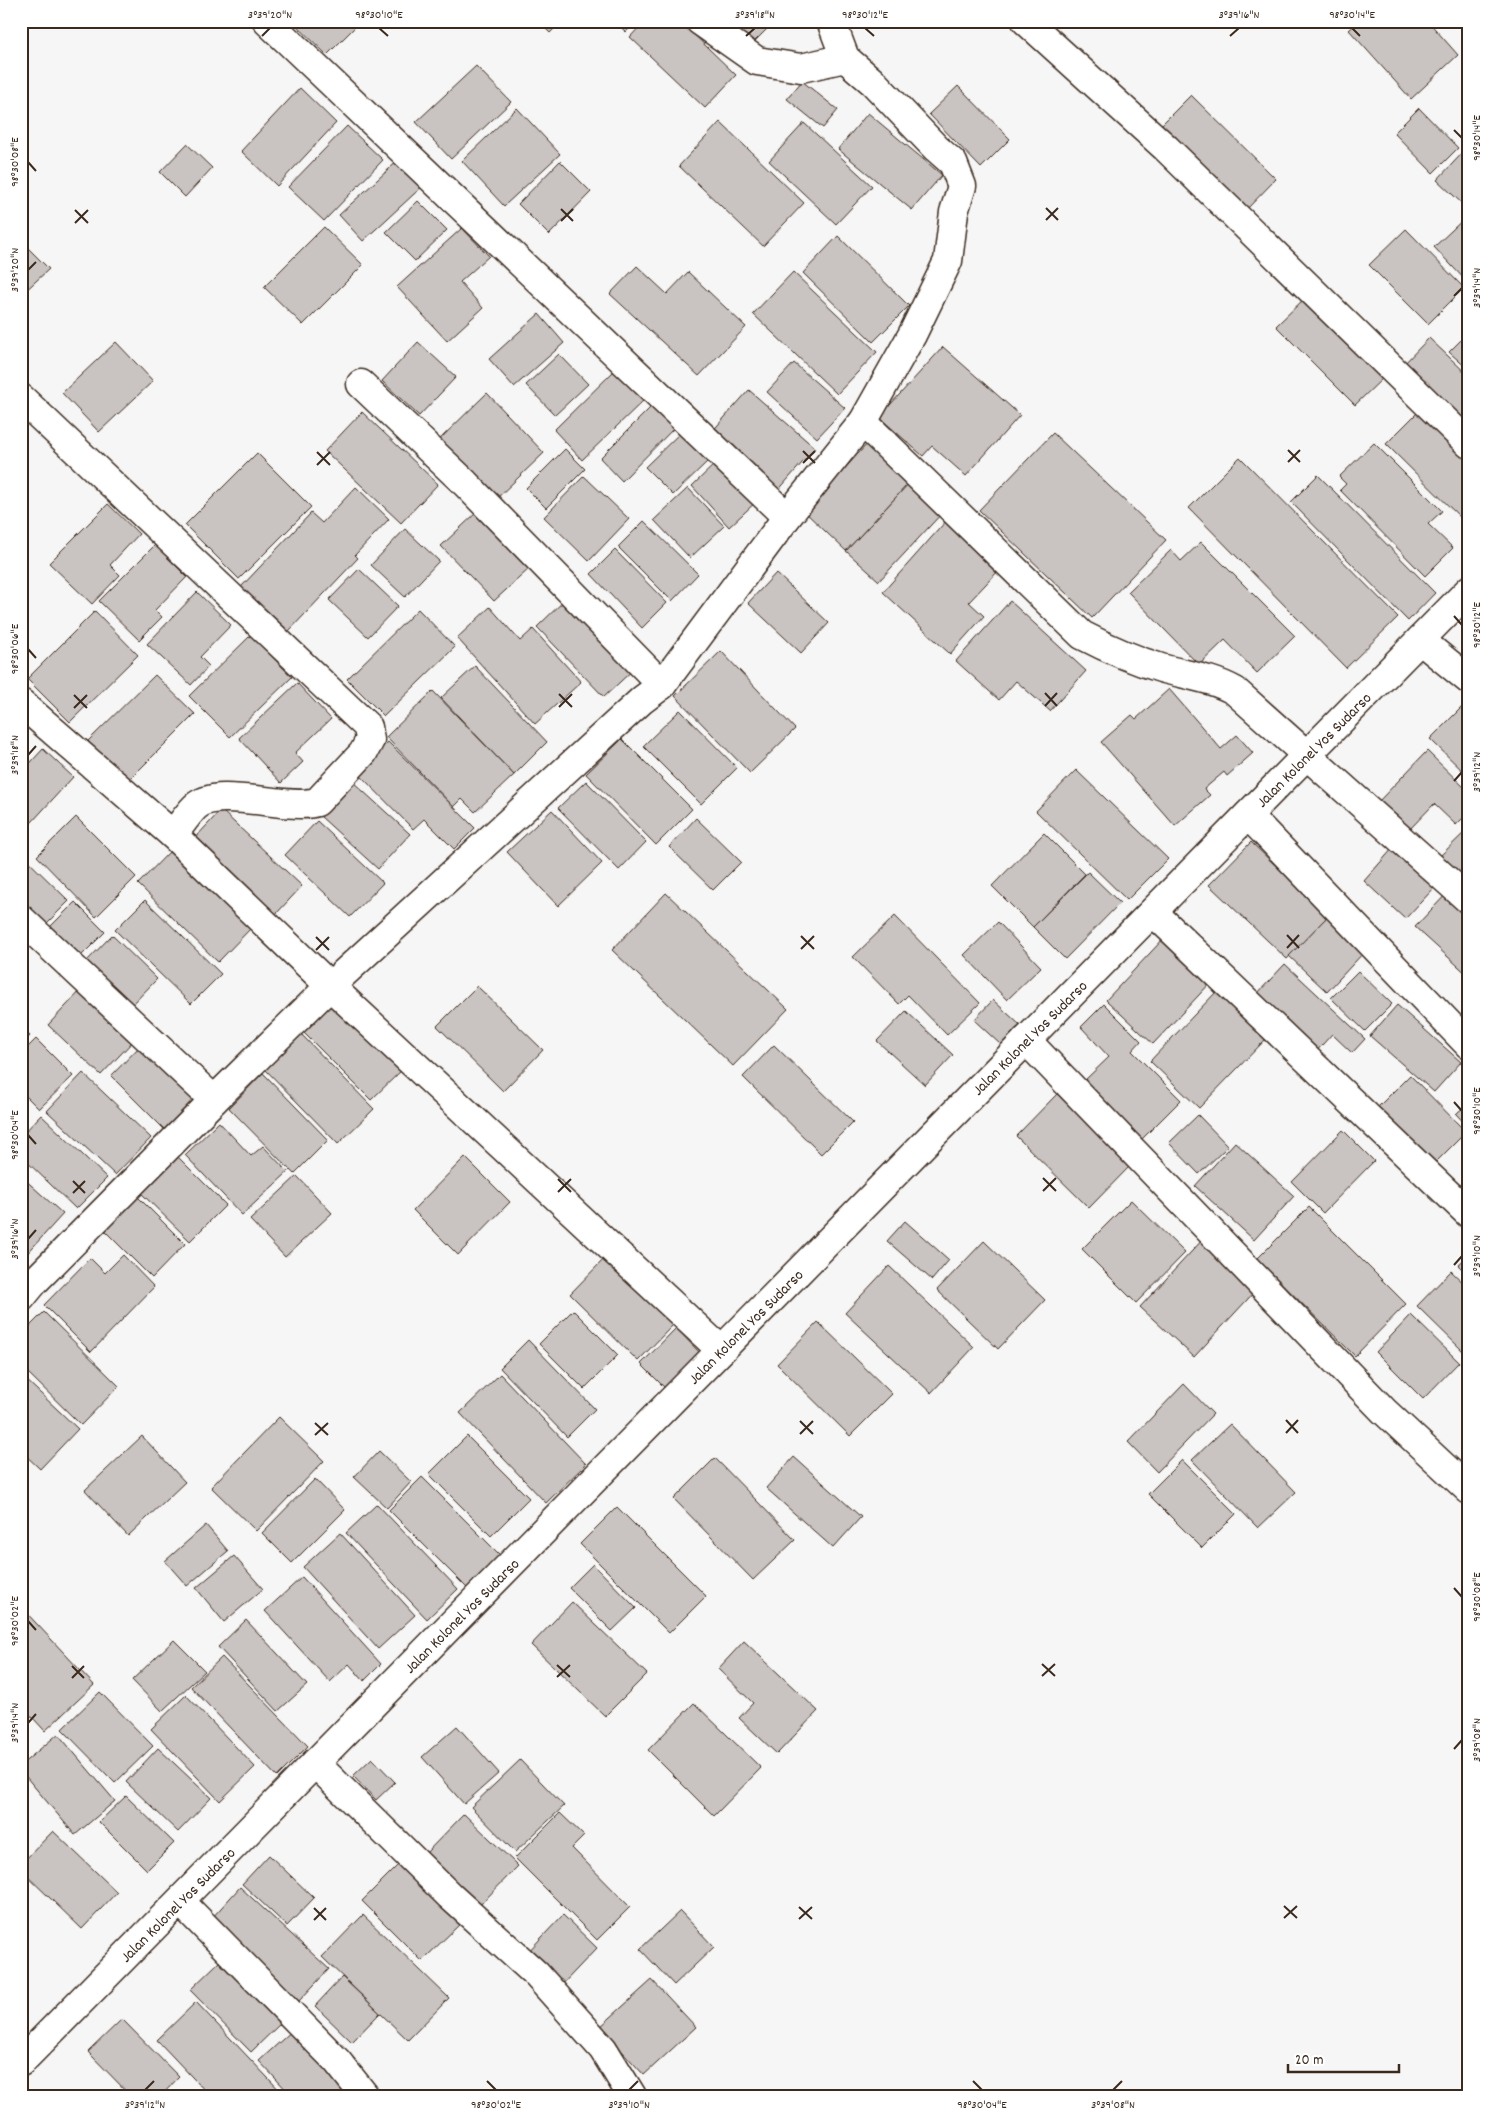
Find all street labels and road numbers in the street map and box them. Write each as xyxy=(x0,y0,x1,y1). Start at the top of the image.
street label: Jalan Kolonel Yos Sudarso xyxy=(1252,688,1378,814)
street label: Jalan Kolonel Yos Sudarso xyxy=(968,976,1094,1102)
street label: Jalan Kolonel Yos Sudarso xyxy=(684,1265,810,1391)
street label: Jalan Kolonel Yos Sudarso xyxy=(400,1554,526,1680)
street label: Jalan Kolonel Yos Sudarso xyxy=(116,1843,242,1969)

